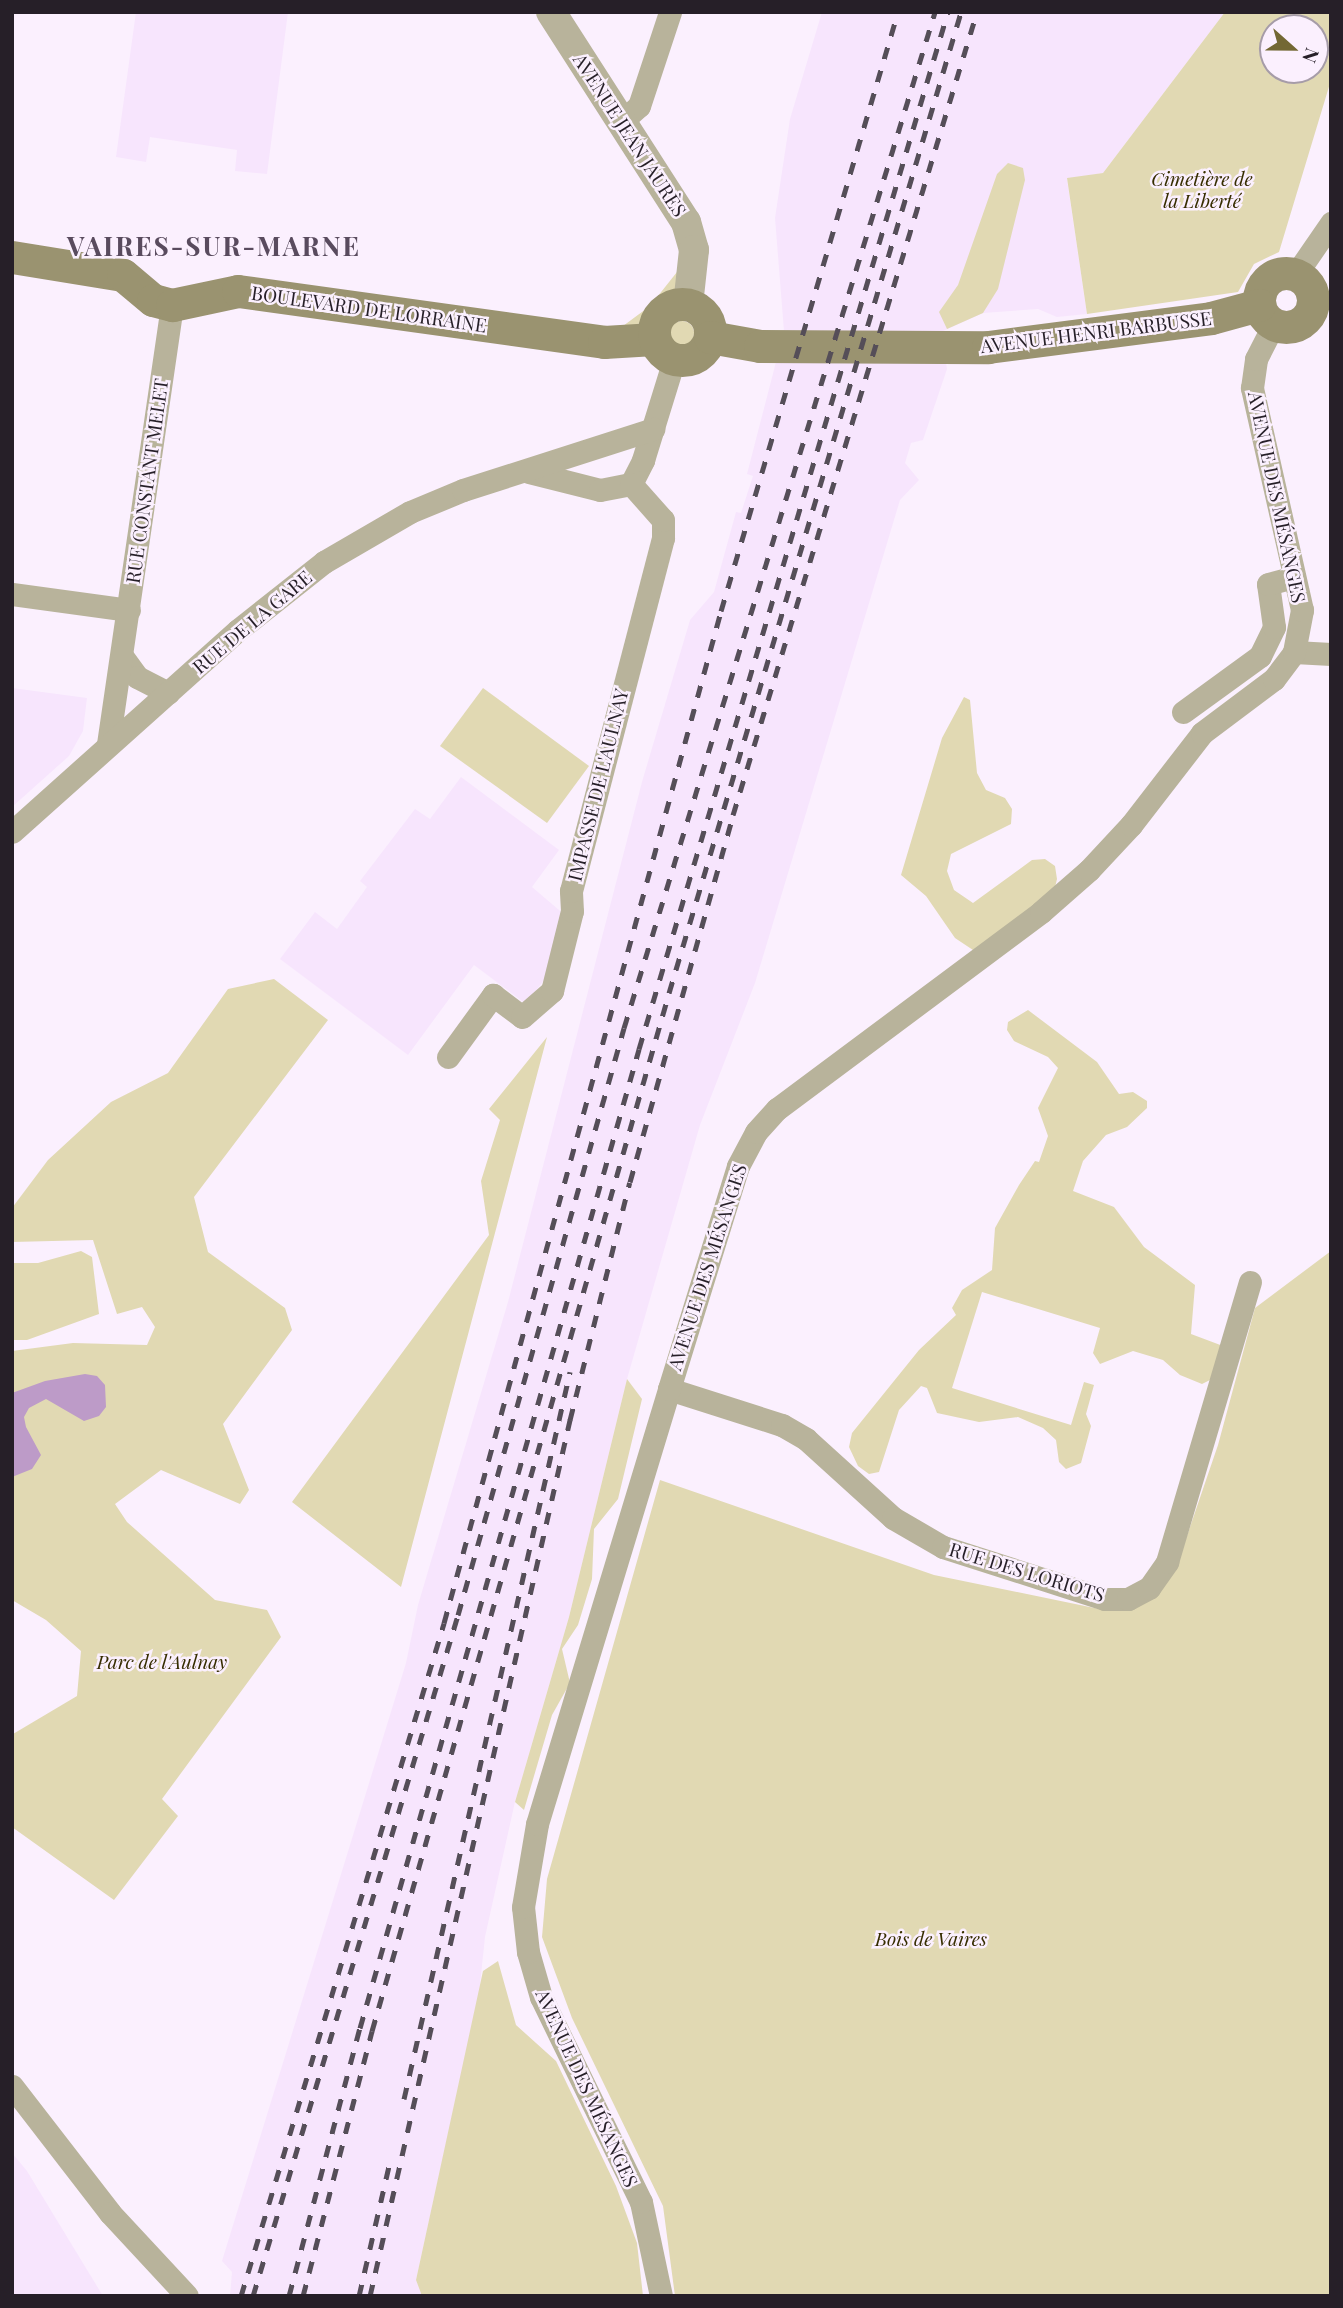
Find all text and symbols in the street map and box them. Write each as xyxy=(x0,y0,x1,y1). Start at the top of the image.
north arrow xyxy=(1259,14,1329,84)
text: N xyxy=(1297,45,1326,67)
street label: AVENUE JEAN JAURÈS xyxy=(569,49,691,221)
park label: Cimetière de la Liberté xyxy=(1151,168,1253,212)
district label: VAIRES-SUR-MARNE xyxy=(69,230,359,262)
street label: BOULEVARD DE LORRAINE xyxy=(250,281,488,337)
street label: AVENUE HENRI BARBUSSE xyxy=(979,307,1213,357)
street label: RUE CONSTANT MELET xyxy=(121,377,173,585)
street label: AVENUE DES MÉSANGES xyxy=(1243,389,1311,605)
street label: RUE DE LA GARE xyxy=(188,566,316,678)
street label: IMPASSE DE L'AULNAY xyxy=(563,686,633,884)
street label: AVENUE DES MÉSANGES xyxy=(663,1161,751,1373)
street label: RUE DES LORIOTS xyxy=(946,1538,1108,1606)
park label: Parc de l'Aulnay xyxy=(97,1651,227,1673)
park label: Bois de Vaires xyxy=(875,1928,987,1950)
street label: AVENUE DES MÉSANGES xyxy=(531,1985,643,2191)

